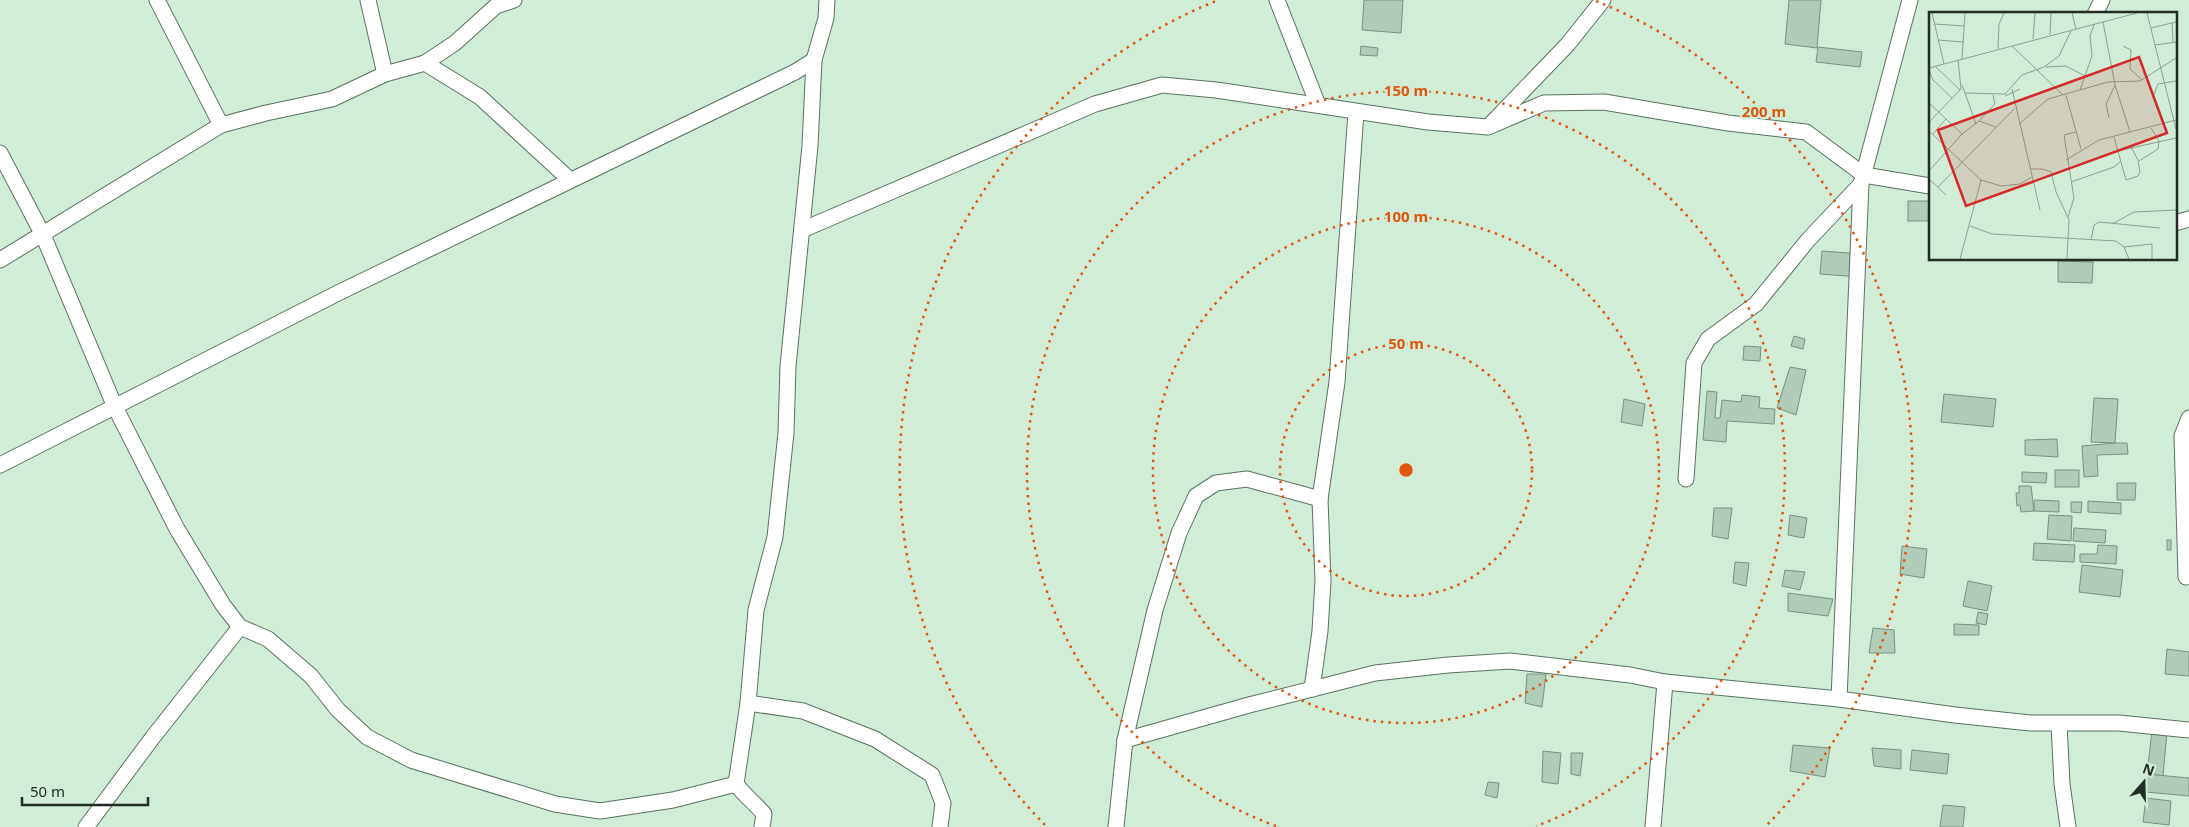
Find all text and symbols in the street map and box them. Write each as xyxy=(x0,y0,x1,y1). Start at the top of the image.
inset map xyxy=(1929,12,2176,260)
text: 150 m xyxy=(1384,80,1428,100)
text: 200 m xyxy=(1742,101,1786,121)
text: 100 m xyxy=(1384,206,1428,226)
text: 50 m xyxy=(1388,333,1424,353)
centre of rings xyxy=(1397,461,1415,479)
north arrow xyxy=(2119,757,2169,807)
text: N xyxy=(2140,758,2157,780)
scale bar xyxy=(22,774,149,806)
text: 50 m xyxy=(30,781,65,801)

